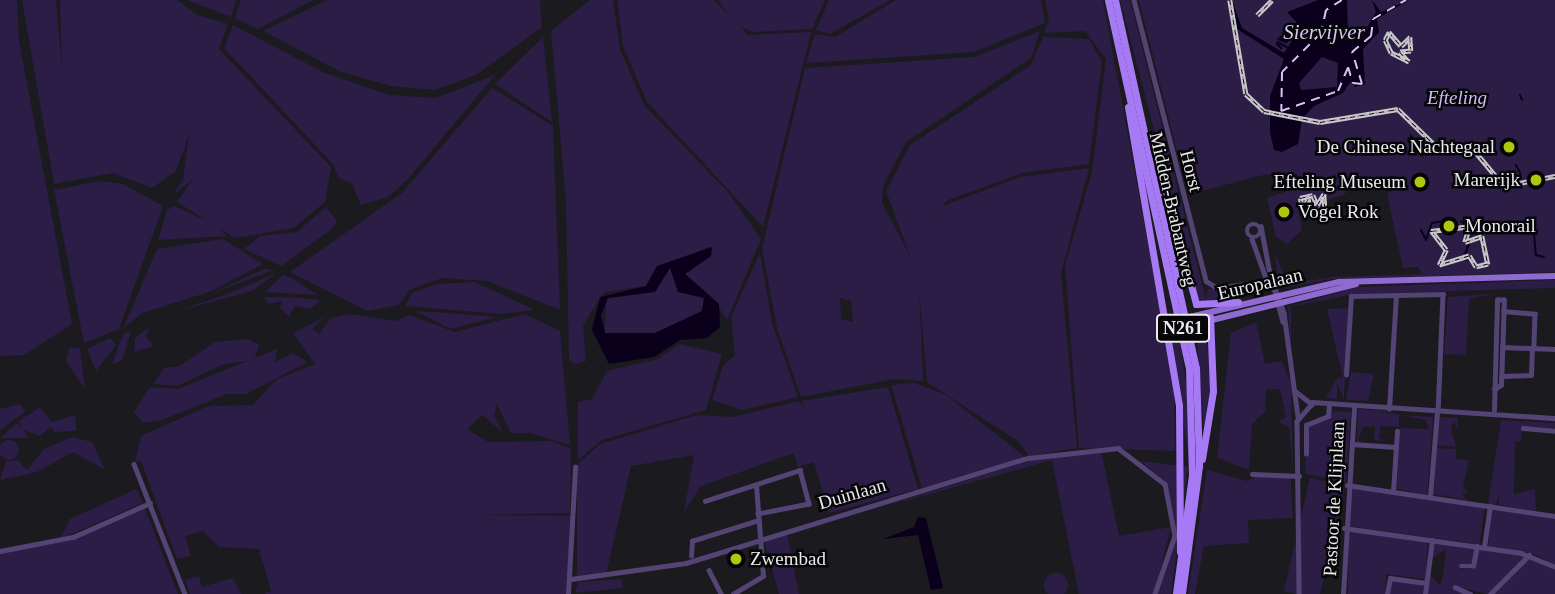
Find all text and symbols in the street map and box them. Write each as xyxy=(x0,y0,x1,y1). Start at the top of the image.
water label: Siervijver xyxy=(1283,19,1365,45)
park label: Efteling xyxy=(1427,87,1487,109)
street label: Midden-Brabantweg xyxy=(1144,130,1202,288)
place label: De Chinese Nachtegaal xyxy=(1317,136,1495,158)
marker: De Chinese Nachtegaal xyxy=(1501,139,1517,155)
street label: Horst xyxy=(1175,148,1207,194)
place label: Marerijk xyxy=(1454,169,1520,191)
marker: Marerijk xyxy=(1526,170,1546,190)
place label: Efteling Museum xyxy=(1274,171,1406,193)
marker: Efteling Museum xyxy=(1412,174,1428,190)
place label: Vogel Rok xyxy=(1298,201,1378,223)
marker: Vogel Rok xyxy=(1276,204,1292,220)
place label: Monorail xyxy=(1465,215,1536,237)
marker: Monorail xyxy=(1439,216,1459,236)
street label: Europalaan xyxy=(1215,263,1305,305)
road number: N261 xyxy=(1155,314,1211,342)
street label: Pastoor de Klijnlaan xyxy=(1319,421,1349,577)
street label: Duinlaan xyxy=(815,473,889,515)
place label: Zwembad xyxy=(750,548,826,570)
marker: Zwembad xyxy=(728,551,744,567)

